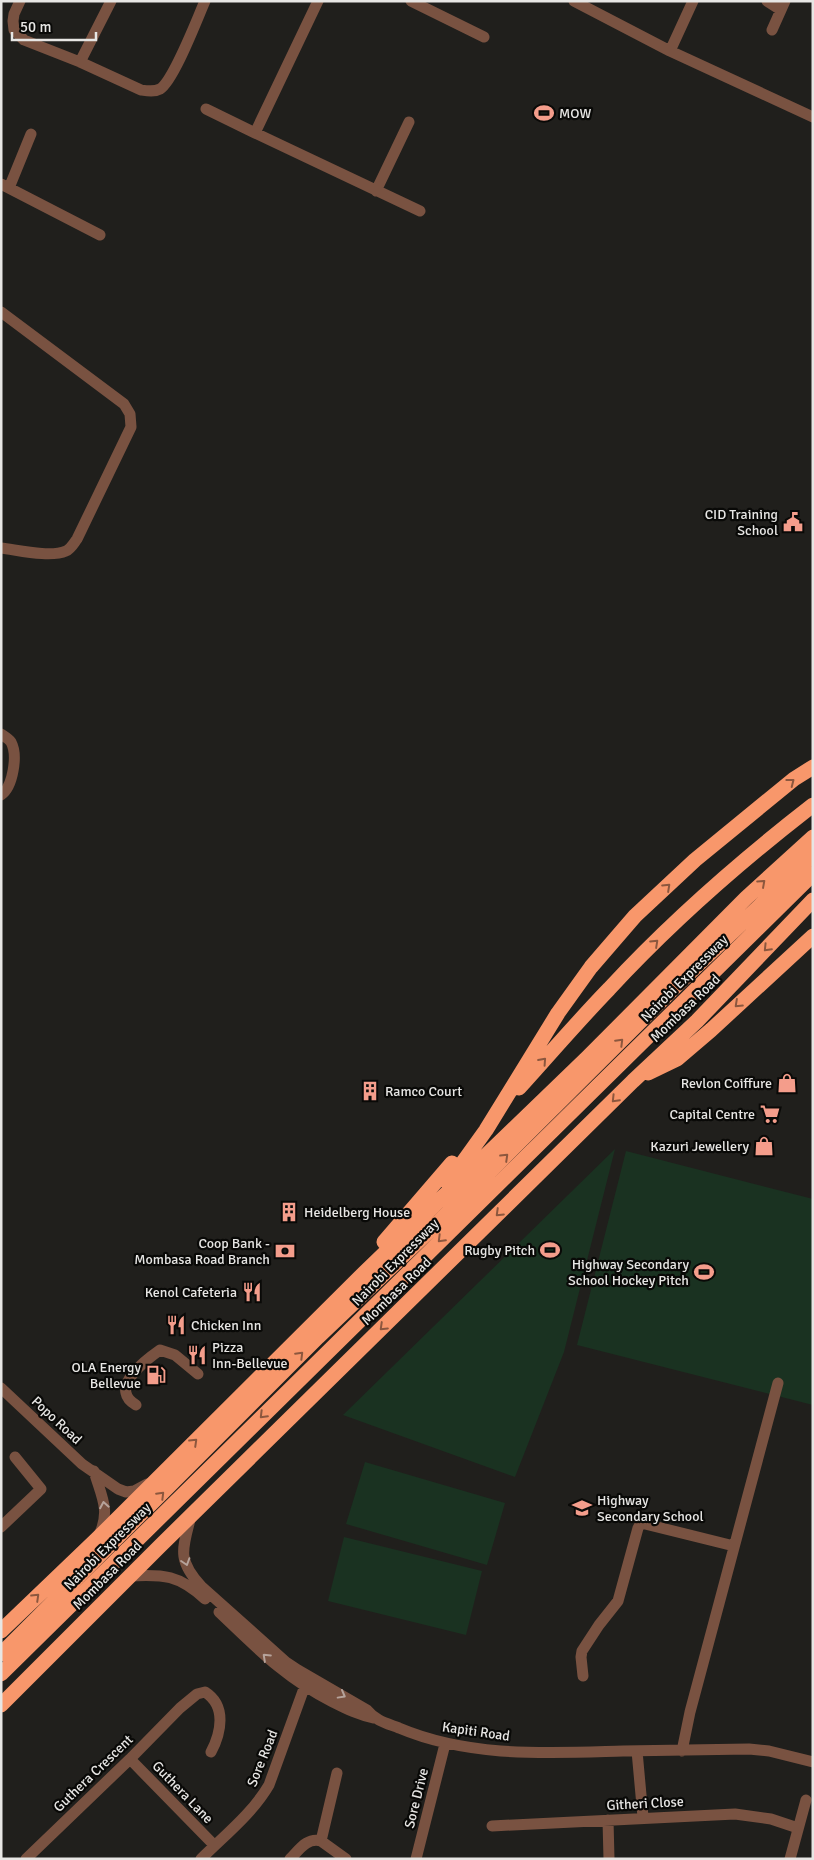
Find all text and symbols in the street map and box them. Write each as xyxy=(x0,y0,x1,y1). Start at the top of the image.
scale bar xyxy=(12,10,96,42)
text: 50 m xyxy=(20,18,51,36)
sports icon: MOW xyxy=(533,102,555,124)
place label: MOW xyxy=(559,105,591,122)
place label: CID Training School xyxy=(705,506,778,539)
public building icon: CID Training School xyxy=(782,511,804,533)
one-way arrow xyxy=(785,779,795,788)
one-way arrow xyxy=(757,880,766,889)
one-way arrow xyxy=(661,884,670,893)
street label: Nairobi Expressway xyxy=(637,931,732,1025)
one-way arrow xyxy=(649,940,658,949)
one-way arrow xyxy=(764,942,773,951)
street label: Mombasa Road xyxy=(647,971,724,1046)
one-way arrow xyxy=(735,998,744,1007)
one-way arrow xyxy=(614,1039,623,1048)
one-way arrow xyxy=(537,1058,546,1067)
shop icon: Revlon Coiffure xyxy=(776,1072,798,1094)
place label: Revlon Coiffure xyxy=(681,1075,772,1092)
building icon: Ramco Court xyxy=(359,1080,381,1102)
place label: Ramco Court xyxy=(385,1083,462,1100)
one-way arrow xyxy=(612,1094,621,1103)
supermarket icon: Capital Centre xyxy=(759,1103,781,1125)
place label: Capital Centre xyxy=(669,1106,755,1123)
shop icon: Kazuri Jewellery xyxy=(753,1135,775,1157)
place label: Kazuri Jewellery xyxy=(650,1138,749,1155)
one-way arrow xyxy=(499,1154,508,1163)
building icon: Heidelberg House xyxy=(278,1201,300,1223)
place label: Heidelberg House xyxy=(304,1204,410,1221)
one-way arrow xyxy=(496,1207,505,1216)
street label: Nairobi Expressway xyxy=(348,1215,443,1309)
one-way arrow xyxy=(438,1233,447,1242)
place label: Coop Bank - Mombasa Road Branch xyxy=(134,1235,270,1268)
sports icon: Rugby Pitch xyxy=(539,1239,561,1261)
bank icon: Coop Bank - Mombasa Road Branch xyxy=(274,1240,296,1262)
place label: Rugby Pitch xyxy=(464,1242,535,1259)
street label: Mombasa Road xyxy=(358,1254,435,1329)
place label: Highway Secondary School Hockey Pitch xyxy=(568,1256,689,1289)
sports icon: Highway Secondary School Hockey Pitch xyxy=(693,1261,715,1283)
restaurant icon: Kenol Cafeteria xyxy=(241,1281,263,1303)
place label: Kenol Cafeteria xyxy=(145,1284,237,1301)
restaurant icon: Chicken Inn xyxy=(165,1314,187,1336)
place label: Chicken Inn xyxy=(191,1317,261,1334)
one-way arrow xyxy=(380,1321,389,1330)
place label: Pizza Inn-Bellevue xyxy=(212,1339,288,1372)
restaurant icon: Pizza Inn-Bellevue xyxy=(186,1344,208,1366)
one-way arrow xyxy=(294,1352,303,1361)
place label: OLA Energy Bellevue xyxy=(71,1359,141,1392)
fuel station icon: OLA Energy Bellevue xyxy=(145,1364,167,1386)
street label: Popo Road xyxy=(28,1393,85,1448)
one-way arrow xyxy=(260,1409,269,1418)
one-way arrow xyxy=(188,1439,197,1448)
one-way arrow xyxy=(155,1492,164,1501)
place label: Highway Secondary School xyxy=(597,1492,704,1525)
school or university icon: Highway Secondary School xyxy=(571,1497,593,1519)
street label: Nairobi Expressway xyxy=(60,1499,155,1593)
one-way arrow xyxy=(99,1501,109,1510)
street label: Mombasa Road xyxy=(69,1537,145,1613)
one-way arrow xyxy=(180,1557,190,1566)
one-way arrow xyxy=(31,1594,40,1603)
one-way arrow xyxy=(262,1654,271,1663)
one-way arrow xyxy=(337,1689,346,1699)
street label: Kapiti Road xyxy=(441,1718,511,1745)
street label: Sore Road xyxy=(243,1727,282,1789)
street label: Guthera Crescent xyxy=(50,1731,137,1816)
street label: Guthera Lane xyxy=(149,1758,217,1827)
street label: Sore Drive xyxy=(401,1766,432,1830)
street label: Githeri Close xyxy=(606,1793,684,1814)

